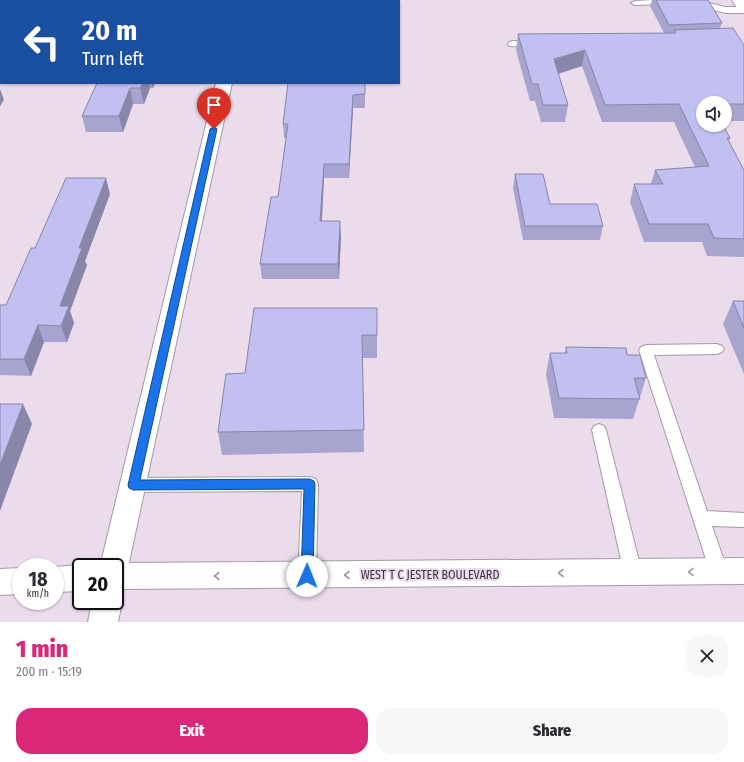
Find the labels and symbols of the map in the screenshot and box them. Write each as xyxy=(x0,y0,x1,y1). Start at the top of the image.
pin xyxy=(197,88,231,129)
position arrow xyxy=(286,555,328,597)
speed limit sign: 20 xyxy=(72,558,124,610)
street label: WEST T C JESTER BOULEVARD xyxy=(361,568,499,582)
one-way arrow xyxy=(688,568,694,576)
one-way arrow xyxy=(558,569,564,578)
one-way arrow xyxy=(344,571,350,579)
one-way arrow xyxy=(214,572,220,580)

